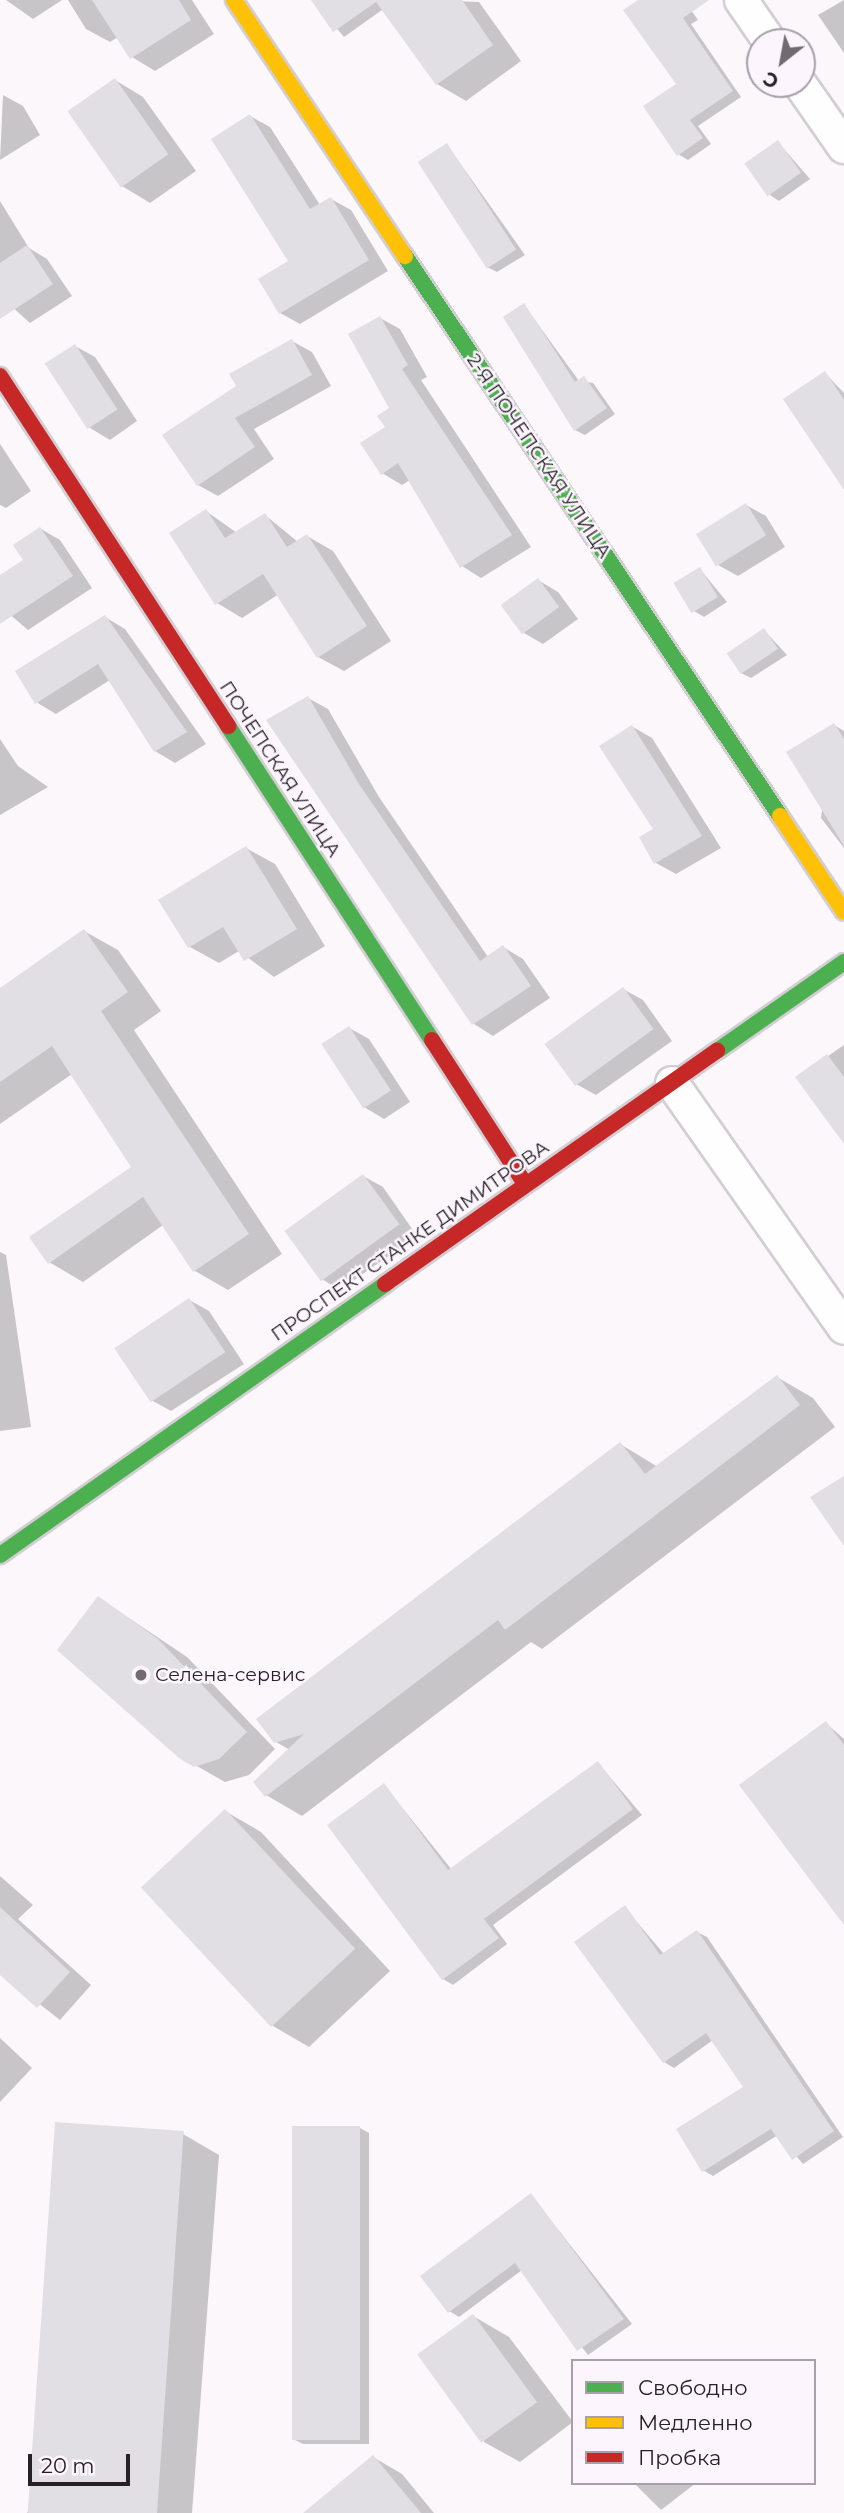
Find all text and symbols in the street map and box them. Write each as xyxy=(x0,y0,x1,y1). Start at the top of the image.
north arrow xyxy=(746,28,816,98)
text: С xyxy=(759,66,783,93)
street label: 2-Я ПОЧЕПСКАЯ УЛИЦА xyxy=(462,349,616,563)
street label: ПОЧЕПСКАЯ УЛИЦА xyxy=(215,677,345,861)
street label: ПРОСПЕКТ СТАНКЕ ДИМИТРОВА xyxy=(267,1136,553,1346)
place label: Селена-сервис xyxy=(155,1664,305,1686)
marker: Селена-сервис xyxy=(133,1667,149,1683)
legend xyxy=(571,2359,816,2485)
text: Свободно xyxy=(638,2375,748,2400)
text: Медленно xyxy=(638,2410,753,2435)
scale bar xyxy=(32,2440,133,2484)
text: Пробка xyxy=(638,2445,721,2470)
text: 20 m xyxy=(41,2453,95,2478)

